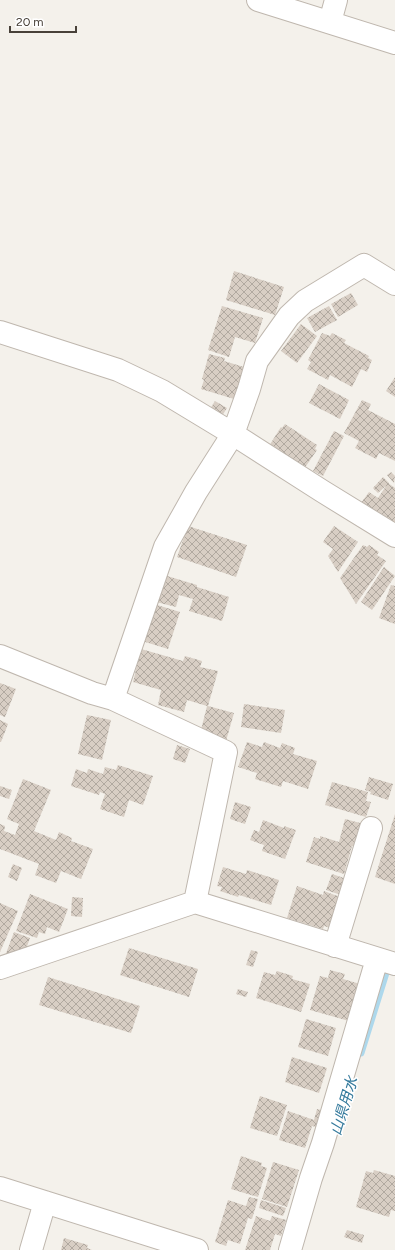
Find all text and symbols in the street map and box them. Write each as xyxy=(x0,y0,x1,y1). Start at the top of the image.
scale bar xyxy=(10,8,76,34)
text: 20 m xyxy=(16,15,44,29)
water label: 山県用水 xyxy=(327,1073,362,1137)

